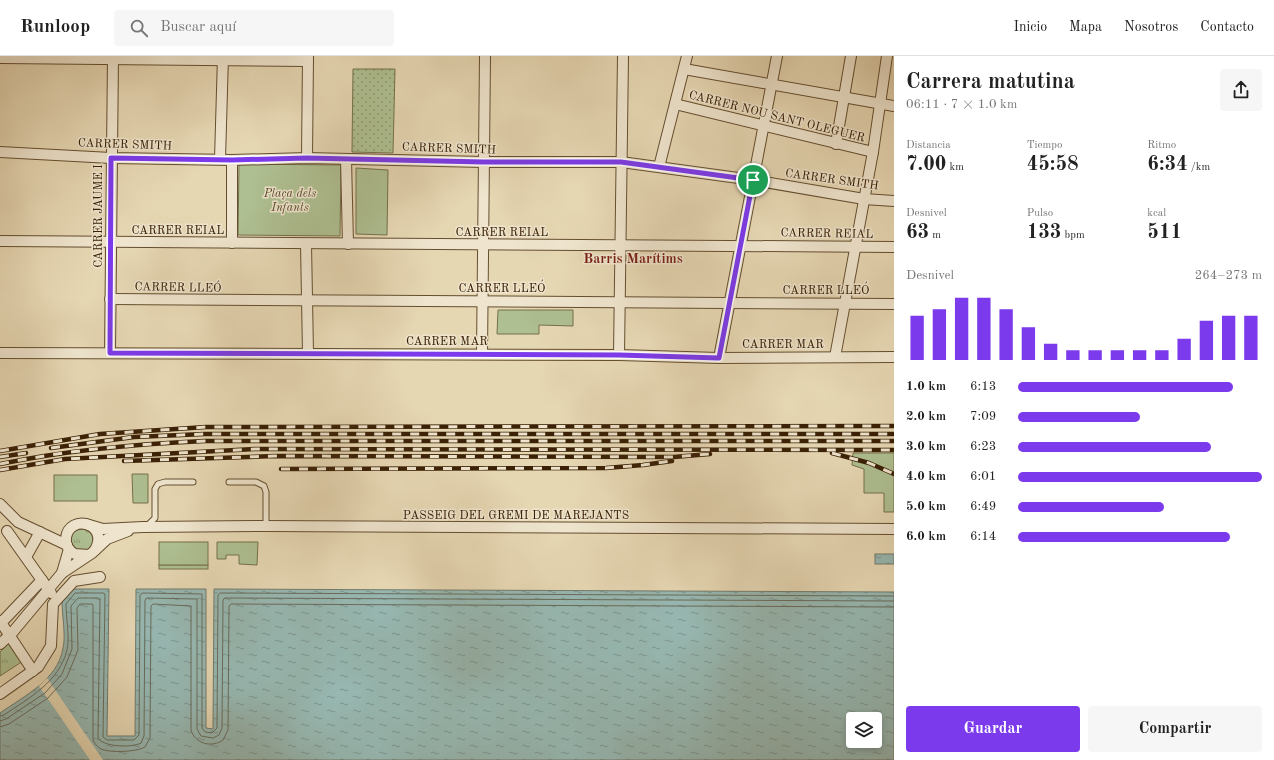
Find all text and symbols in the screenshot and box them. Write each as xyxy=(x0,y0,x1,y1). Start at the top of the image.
search box xyxy=(114,10,394,46)
icon: search xyxy=(128,17,150,39)
text: Runloop xyxy=(20,18,90,37)
text: Buscar aquí xyxy=(160,20,236,35)
text: Inicio xyxy=(1013,20,1047,34)
text: Mapa xyxy=(1069,20,1102,34)
text: Nosotros xyxy=(1124,20,1178,34)
text: Contacto xyxy=(1200,20,1254,34)
button: share xyxy=(1220,69,1262,111)
text: Carrera matutina xyxy=(906,71,1075,93)
street label: CARRER NOU SANT OLEGUER xyxy=(687,89,866,145)
text: 06:11 · 7 × 1.0 km xyxy=(906,98,1017,111)
street label: CARRER SMITH xyxy=(78,137,172,153)
text: Distancia xyxy=(906,140,951,151)
text: Tiempo xyxy=(1027,140,1062,151)
text: Ritmo xyxy=(1147,140,1176,151)
street label: CARRER SMITH xyxy=(402,141,496,157)
text: 7.00 xyxy=(906,155,946,175)
text: 45:58 xyxy=(1027,155,1079,175)
text: 6:34 xyxy=(1147,155,1188,175)
text: km xyxy=(946,162,964,173)
text: /km xyxy=(1188,162,1210,173)
pin xyxy=(736,163,770,197)
street label: CARRER JAUME I xyxy=(93,164,105,268)
street label: CARRER SMITH xyxy=(784,167,879,192)
icon: arrive xyxy=(742,169,764,191)
park label: Plaça dels Infants xyxy=(263,188,316,214)
text: Desnivel xyxy=(906,208,947,219)
text: Pulso xyxy=(1027,208,1053,219)
text: kcal xyxy=(1147,208,1166,219)
text: 63 xyxy=(906,223,929,243)
text: 133 xyxy=(1027,223,1061,243)
text: 511 xyxy=(1147,223,1182,243)
street label: CARRER REIAL xyxy=(132,225,224,237)
street label: CARRER REIAL xyxy=(456,227,548,239)
street label: CARRER REIAL xyxy=(780,227,873,241)
text: m xyxy=(929,230,941,241)
text: bpm xyxy=(1061,230,1085,241)
district label: Barris Marítims xyxy=(583,252,683,266)
text: Desnivel xyxy=(906,269,954,282)
text: 264–273 m xyxy=(1195,269,1262,282)
street label: CARRER LLEÓ xyxy=(135,277,222,295)
street label: CARRER LLEÓ xyxy=(459,279,545,295)
street label: CARRER LLEÓ xyxy=(783,281,869,297)
street label: CARRER MAR xyxy=(406,336,488,348)
street label: CARRER MAR xyxy=(742,339,824,351)
text: 1.0 km xyxy=(906,380,946,393)
text: 6:13 xyxy=(970,380,996,393)
text: 2.0 km xyxy=(906,410,946,423)
text: 7:09 xyxy=(970,410,996,423)
text: 3.0 km xyxy=(906,440,946,453)
text: 6:23 xyxy=(970,440,996,453)
text: 4.0 km xyxy=(906,470,946,483)
text: 6:01 xyxy=(970,470,996,483)
text: 5.0 km xyxy=(906,500,946,513)
text: 6:49 xyxy=(970,500,996,513)
street label: PASSEIG DEL GREMI DE MAREJANTS xyxy=(403,510,629,522)
text: 6.0 km xyxy=(906,530,946,543)
text: 6:14 xyxy=(970,530,996,543)
button: Guardar xyxy=(906,706,1080,752)
button: Compartir xyxy=(1088,706,1262,752)
map controls xyxy=(846,712,882,748)
button: layers xyxy=(846,712,882,748)

